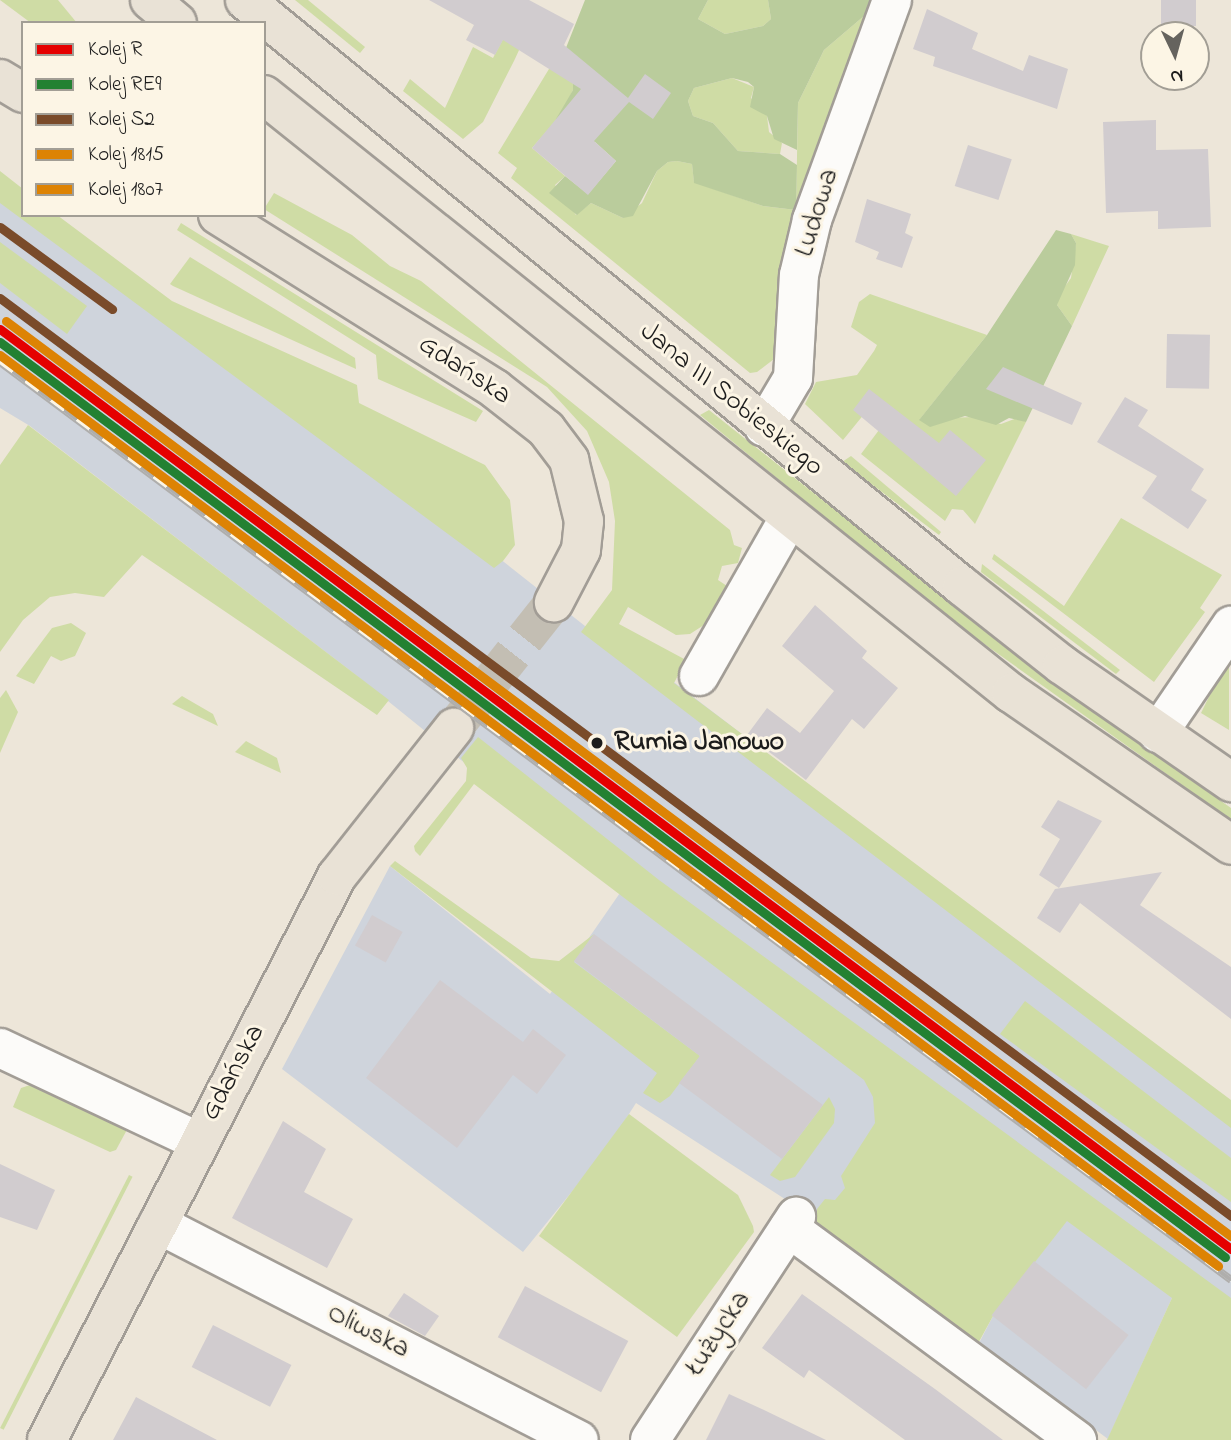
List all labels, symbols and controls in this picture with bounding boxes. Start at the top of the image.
legend [21,21,266,217]
north arrow [1140,21,1210,91]
text: Kolej R [88,35,142,65]
text: N [1169,61,1184,89]
text: Kolej RE9 [88,70,162,100]
text: Kolej S2 [88,105,155,135]
text: Kolej 1815 [88,140,164,170]
street label: Ludowa [789,165,847,261]
text: Kolej 1807 [88,175,163,205]
street label: Jana III Sobieskiego [632,316,830,484]
street label: Gdańska [411,329,517,413]
place label: Rumia Janowo [614,726,784,760]
marker: Rumia Janowo [586,732,608,754]
street label: Gdańska [195,1019,273,1127]
street label: Łużycka [679,1285,759,1383]
street label: Oliwska [321,1297,415,1367]

